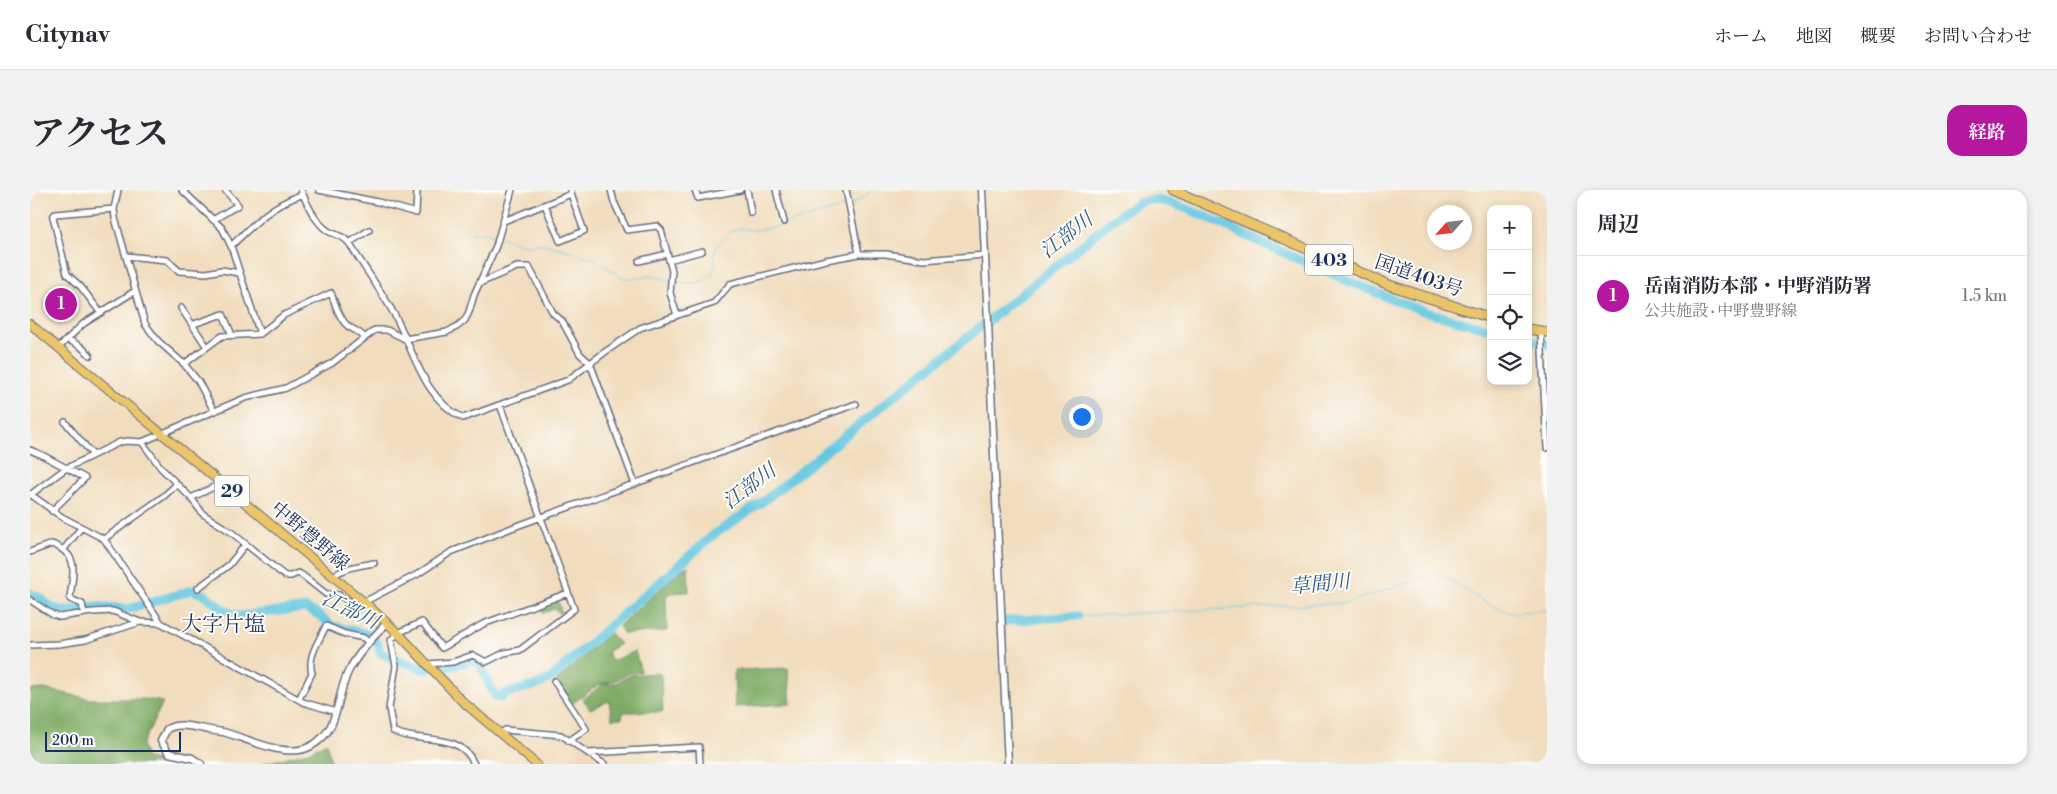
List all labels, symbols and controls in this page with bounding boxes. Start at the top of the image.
text: Citynav [25,20,110,50]
text: ホーム [1714,25,1768,48]
text: 地図 [1796,25,1832,48]
text: 概要 [1860,25,1896,48]
text: お問い合わせ [1924,25,2032,48]
button: 経路 [1947,105,2027,156]
text: アクセス [30,113,169,156]
north arrow [1427,205,1472,250]
map controls [1487,205,1532,385]
button: + [1487,205,1532,250]
water label: 江部川 [1036,206,1100,264]
text: 周辺 [1597,212,1639,238]
road number: 403 [1305,244,1353,276]
street label: 国道403号 [1372,250,1466,302]
button: − [1487,250,1532,295]
text: 岳南消防本部・中野消防署 [1644,274,1872,298]
pin: 1 [45,285,77,323]
text: 1 [1609,286,1617,306]
text: 1.5 km [1962,286,2007,306]
button: locate [1487,295,1532,340]
text: 公共施設 · 中野豊野線 [1644,301,1797,321]
button: layers [1487,340,1532,385]
your location [1069,404,1095,430]
water label: 江部川 [719,458,783,515]
road number: 29 [214,476,250,506]
street label: 中野豊野線 [266,496,354,576]
water label: 草間川 [1289,569,1353,601]
water label: 江部川 [318,587,384,636]
district label: 大字片塩 [181,612,265,638]
scale bar [45,729,181,752]
text: 200 m [52,732,94,750]

